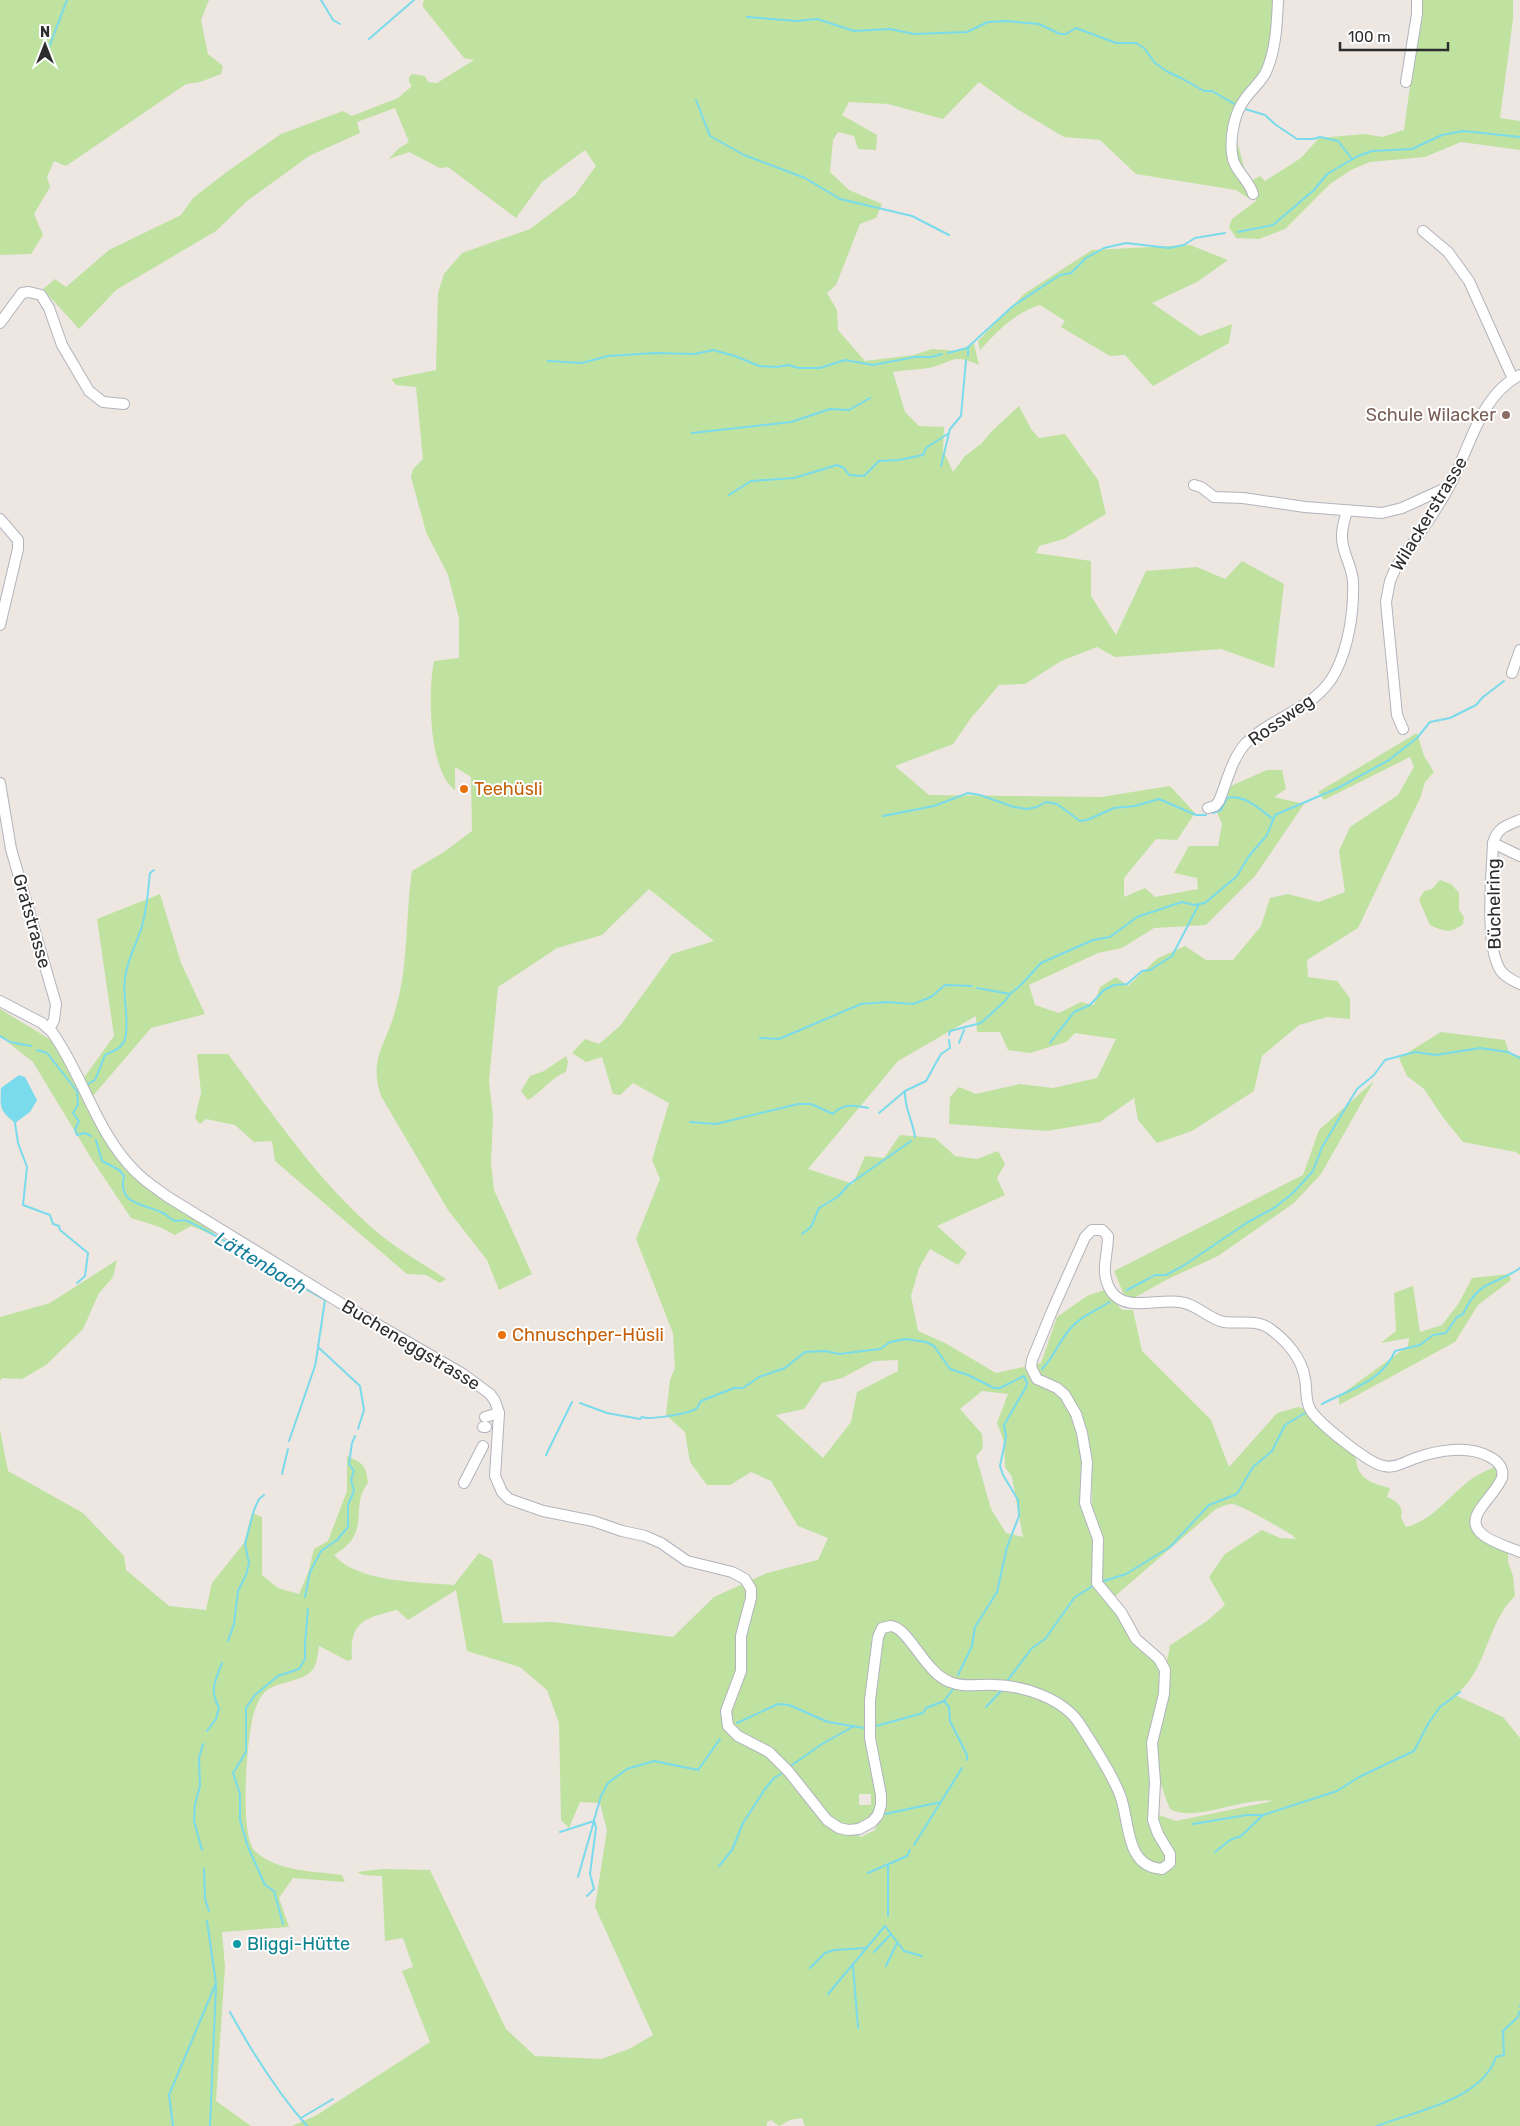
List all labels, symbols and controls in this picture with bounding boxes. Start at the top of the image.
north arrow [20,20,70,70]
scale bar [1340,20,1448,52]
text: N [40,24,50,41]
text: 100 m [1348,28,1390,46]
place label: Schule Wilacker [1366,404,1496,426]
marker: Schule Wilacker [1500,409,1512,421]
street label: Wilackerstrasse [1386,453,1472,575]
street label: Rossweg [1244,689,1318,751]
place label: Teehüsli [474,778,543,800]
marker: Teehüsli [458,783,470,795]
street label: Büchelring [1482,858,1506,950]
street label: Gratstrasse [8,871,56,971]
water label: Lättenbach [211,1227,311,1299]
street label: Bucheneggstrasse [338,1295,484,1395]
place label: Chnuschper-Hüsli [512,1324,664,1346]
marker: Chnuschper-Hüsli [496,1329,508,1341]
place label: Bliggi-Hütte [247,1933,350,1955]
marker: Bliggi-Hütte [231,1938,243,1950]

